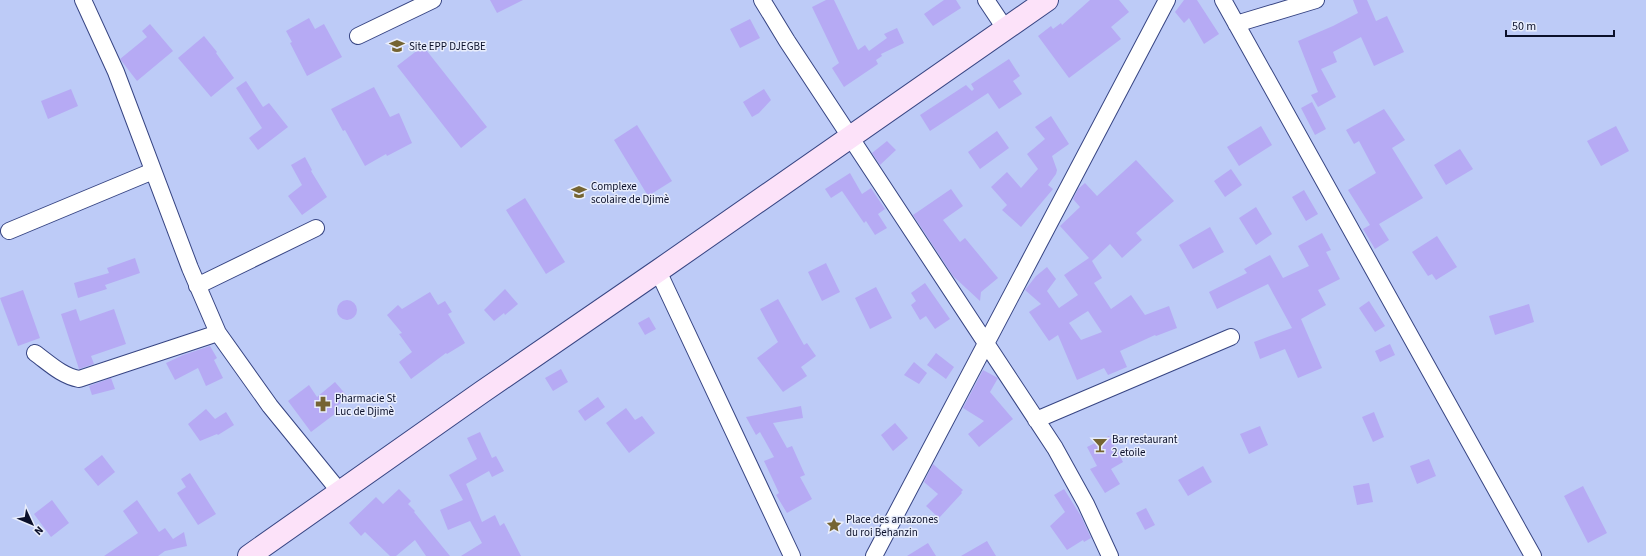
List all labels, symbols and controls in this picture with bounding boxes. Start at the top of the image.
scale bar [1506,12,1614,38]
text: 50 m [1512,18,1536,35]
school or university icon: Site EPP DJEGBE [388,37,406,55]
place label: Site EPP DJEGBE [409,39,486,54]
place label: Complexe scolaire de Djimè [591,179,670,207]
school or university icon: Complexe scolaire de Djimè [570,183,588,201]
place label: Pharmacie St Luc de Djimè [335,391,396,419]
pharmacy icon: Pharmacie St Luc de Djimè [314,395,332,413]
place label: Bar restaurant 2 etoile [1112,432,1178,460]
bar icon: Bar restaurant 2 etoile [1091,436,1109,454]
north arrow [12,504,52,544]
place label: Place des amazones du roi Behanzin [846,512,939,540]
place icon: Place des amazones du roi Behanzin [825,516,843,534]
text: N [31,523,47,538]

